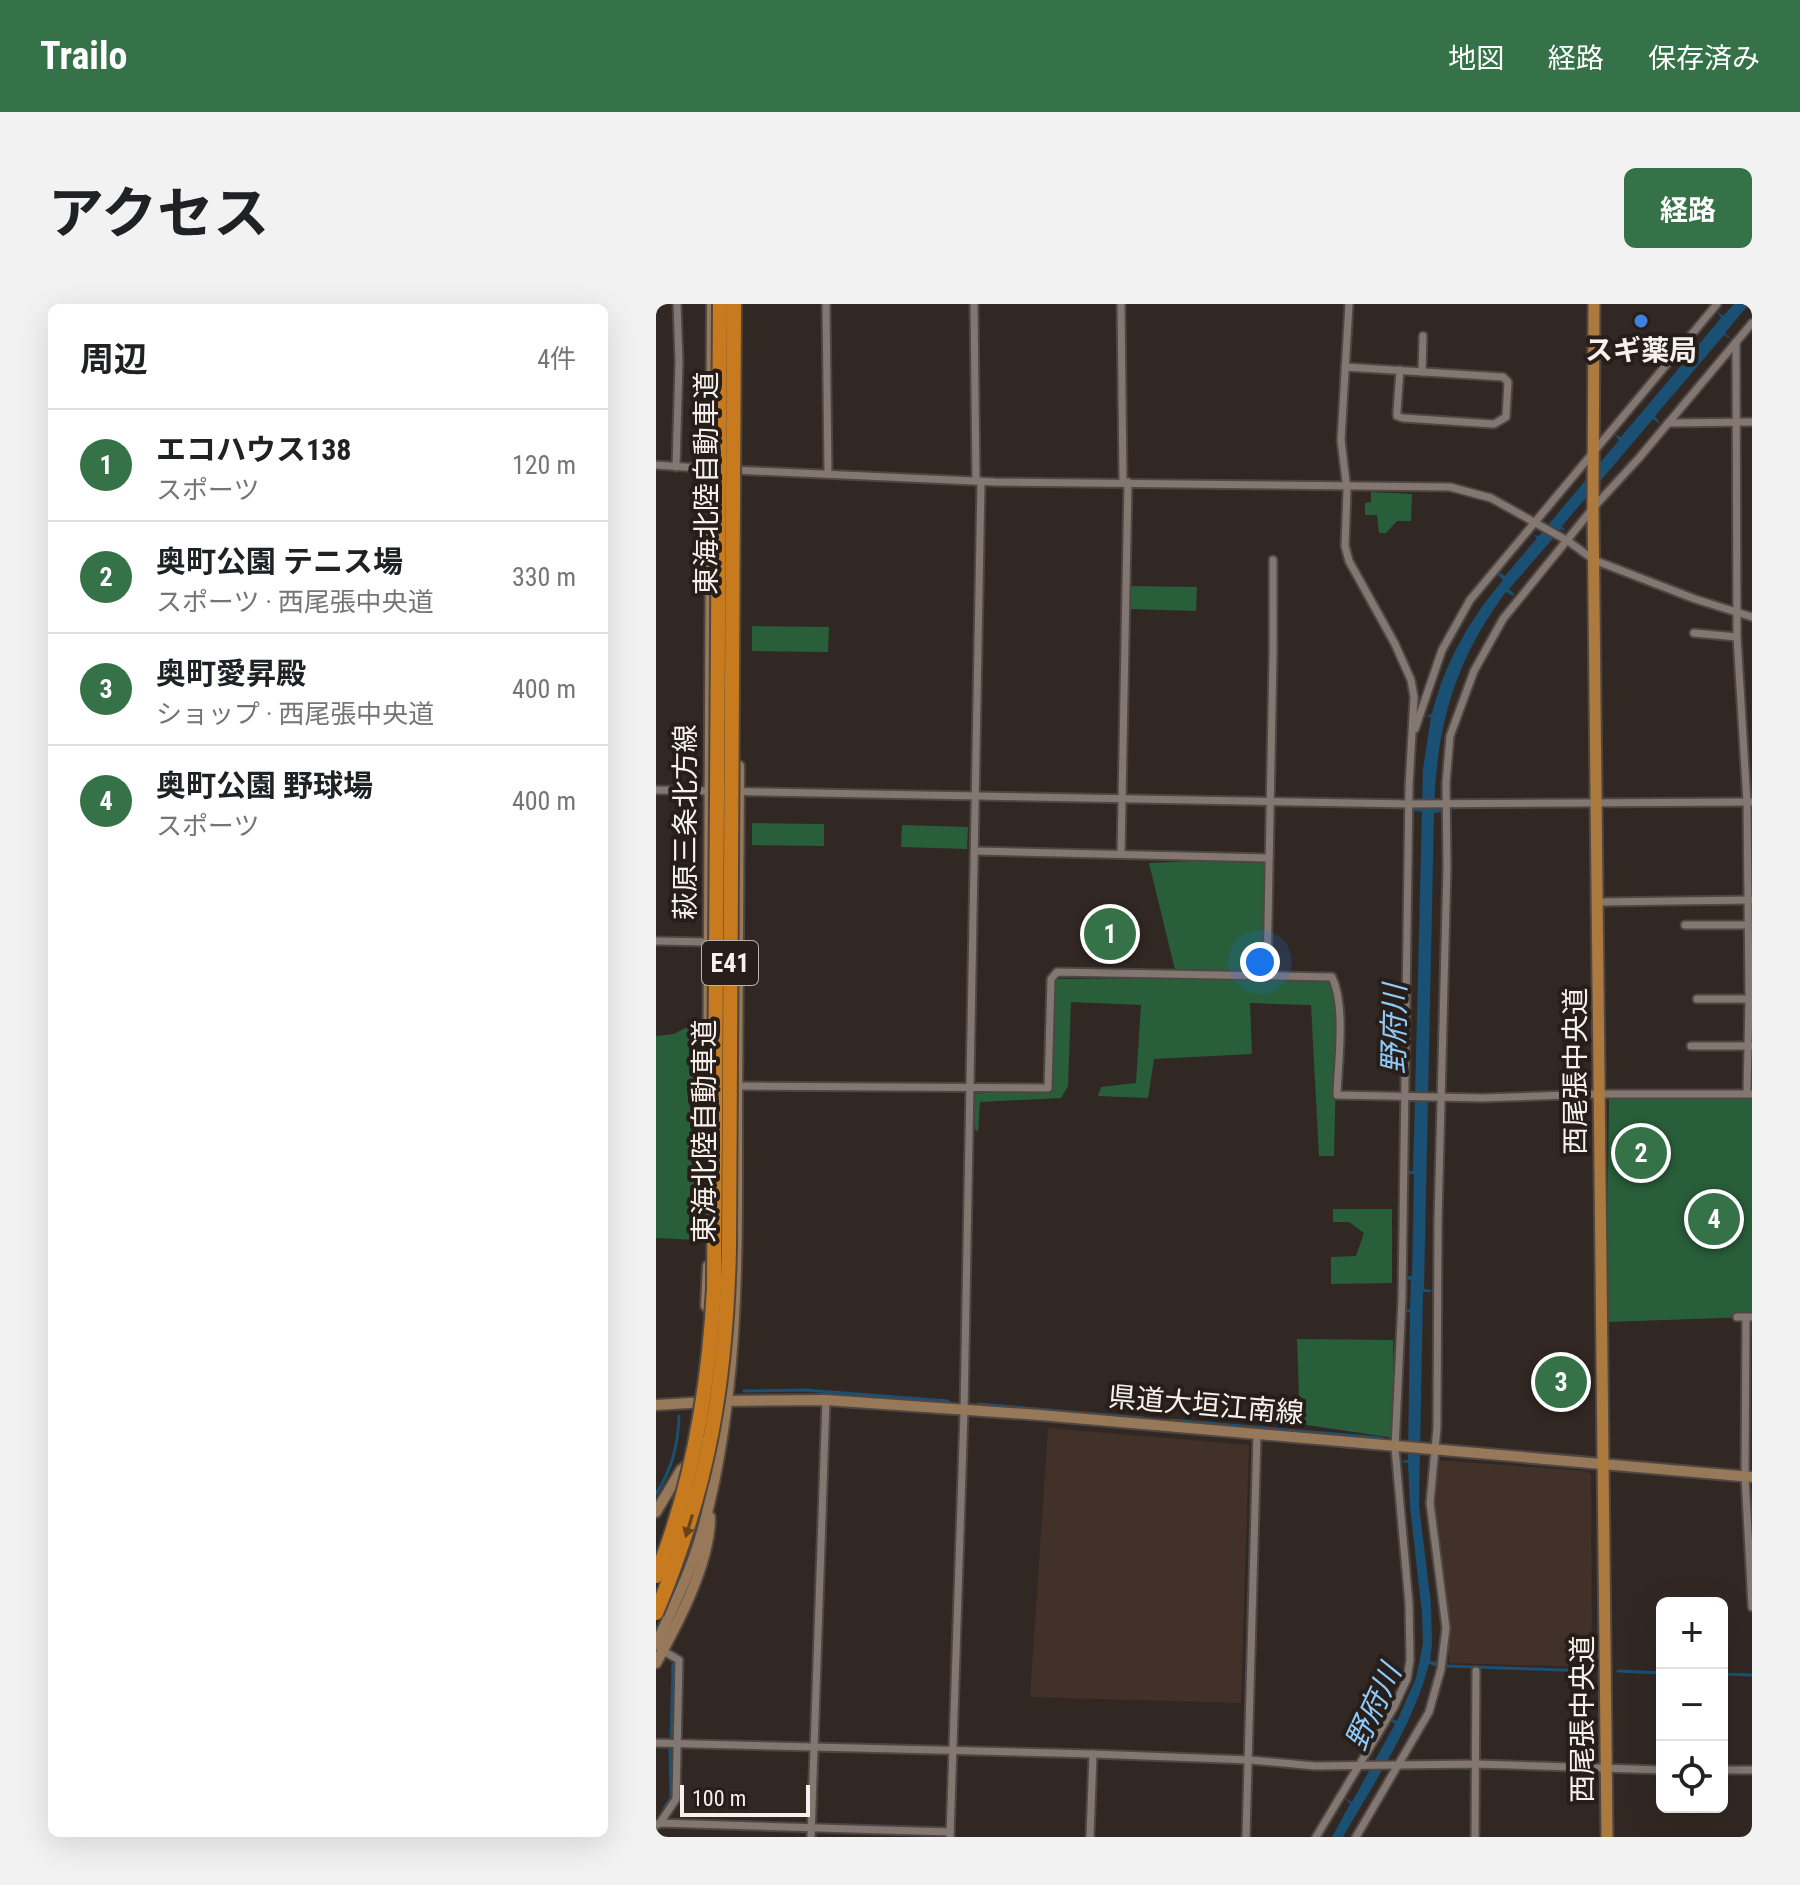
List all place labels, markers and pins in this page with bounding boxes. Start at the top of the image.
marker: スギ薬局 [1632,312,1650,330]
place label: スギ薬局 [1585,334,1697,367]
pin: 1 [1084,904,1136,964]
pin: 2 [1615,1123,1667,1183]
pin: 4 [1688,1189,1740,1249]
pin: 3 [1535,1352,1587,1412]

